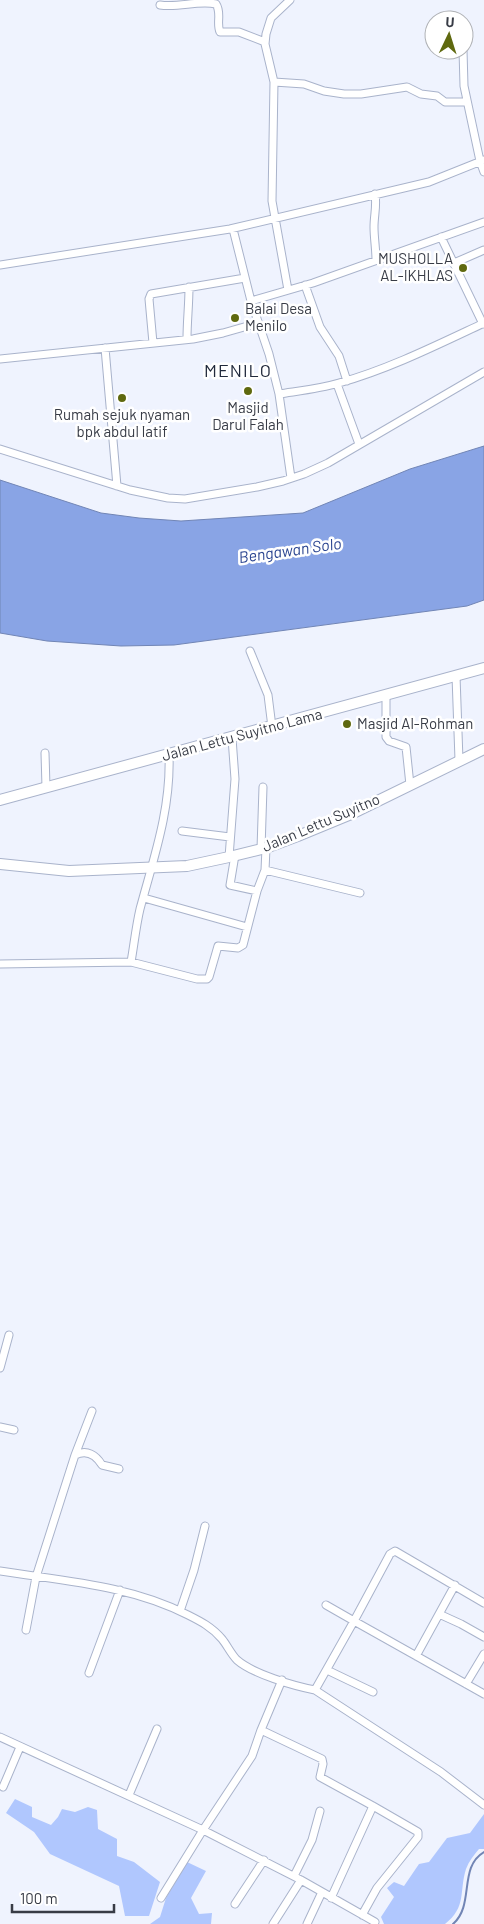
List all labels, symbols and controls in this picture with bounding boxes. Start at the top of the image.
north arrow [424,10,474,60]
text: U [445,13,455,30]
place label: MUSHOLLA AL-IKHLAS [378,249,453,284]
marker: MUSHOLLA AL-IKHLAS [457,262,469,274]
place label: Balai Desa Menilo [245,299,312,334]
marker: Balai Desa Menilo [229,312,241,324]
district label: MENILO [204,359,272,381]
marker: Masjid Darul Falah [242,385,254,397]
marker: Rumah sejuk nyaman bpk abdul latif [116,392,128,404]
place label: Masjid Darul Falah [212,398,284,433]
place label: Rumah sejuk nyaman bpk abdul latif [54,405,190,440]
water label: Bengawan Solo [237,533,342,566]
street label: Jalan Lettu Suyitno Lama [160,704,324,764]
place label: Masjid Al-Rohman [357,714,473,732]
marker: Masjid Al-Rohman [341,718,353,730]
street label: Jalan Lettu Suyitno [259,789,382,855]
scale bar [12,1882,115,1914]
text: 100 m [20,1889,58,1907]

